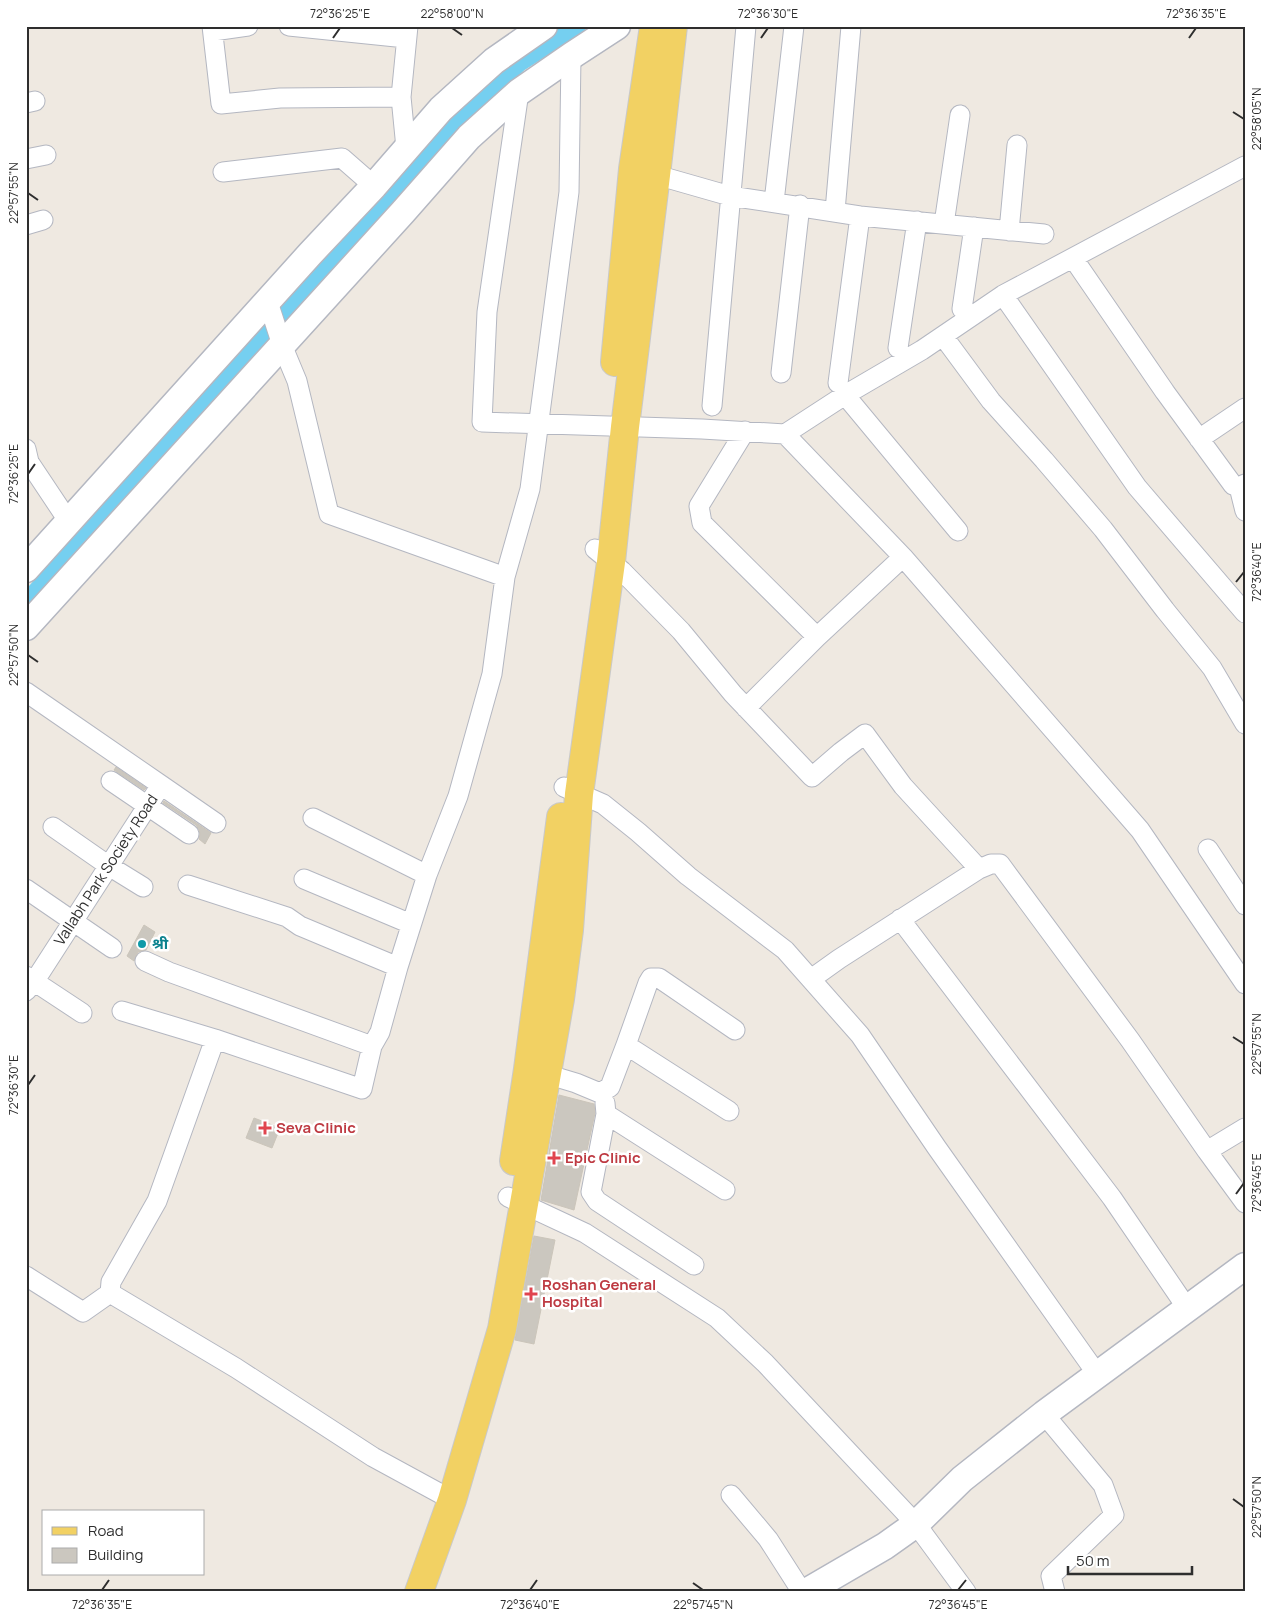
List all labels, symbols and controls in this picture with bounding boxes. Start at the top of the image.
text: 72°36'25"E [310,5,370,22]
text: 22°58'00"N [420,5,484,22]
text: 72°36'30"E [738,5,798,22]
text: 72°36'35"E [1166,5,1226,22]
text: 22°58'05"N [1248,88,1265,150]
text: 22°57'55"N [5,162,22,224]
text: 72°36'25"E [5,444,22,504]
text: 72°36'40"E [1248,542,1265,602]
text: 22°57'50"N [5,624,22,686]
street label: Vallabh Park Society Road [49,790,162,949]
place label: श्री [152,933,169,954]
marker: श्री [136,938,148,950]
text: 22°57'55"N [1248,1013,1265,1075]
text: 72°36'30"E [5,1055,22,1115]
place label: Seva Clinic [276,1117,356,1138]
marker: Seva Clinic [258,1121,272,1135]
place label: Epic Clinic [565,1147,641,1168]
marker: Epic Clinic [547,1151,561,1165]
text: 72°36'45"E [1248,1153,1265,1213]
place label: Roshan General Hospital [542,1274,656,1312]
marker: Roshan General Hospital [524,1287,538,1301]
text: 22°57'50"N [1248,1476,1265,1538]
legend [42,1510,205,1576]
text: Road [88,1520,124,1541]
scale bar [1068,1543,1192,1575]
text: Building [88,1544,143,1565]
text: 50 m [1076,1550,1110,1571]
text: 72°36'35"E [72,1596,132,1613]
text: 72°36'40"E [500,1596,560,1613]
text: 22°57'45"N [673,1596,733,1613]
text: 72°36'45"E [928,1596,988,1613]

